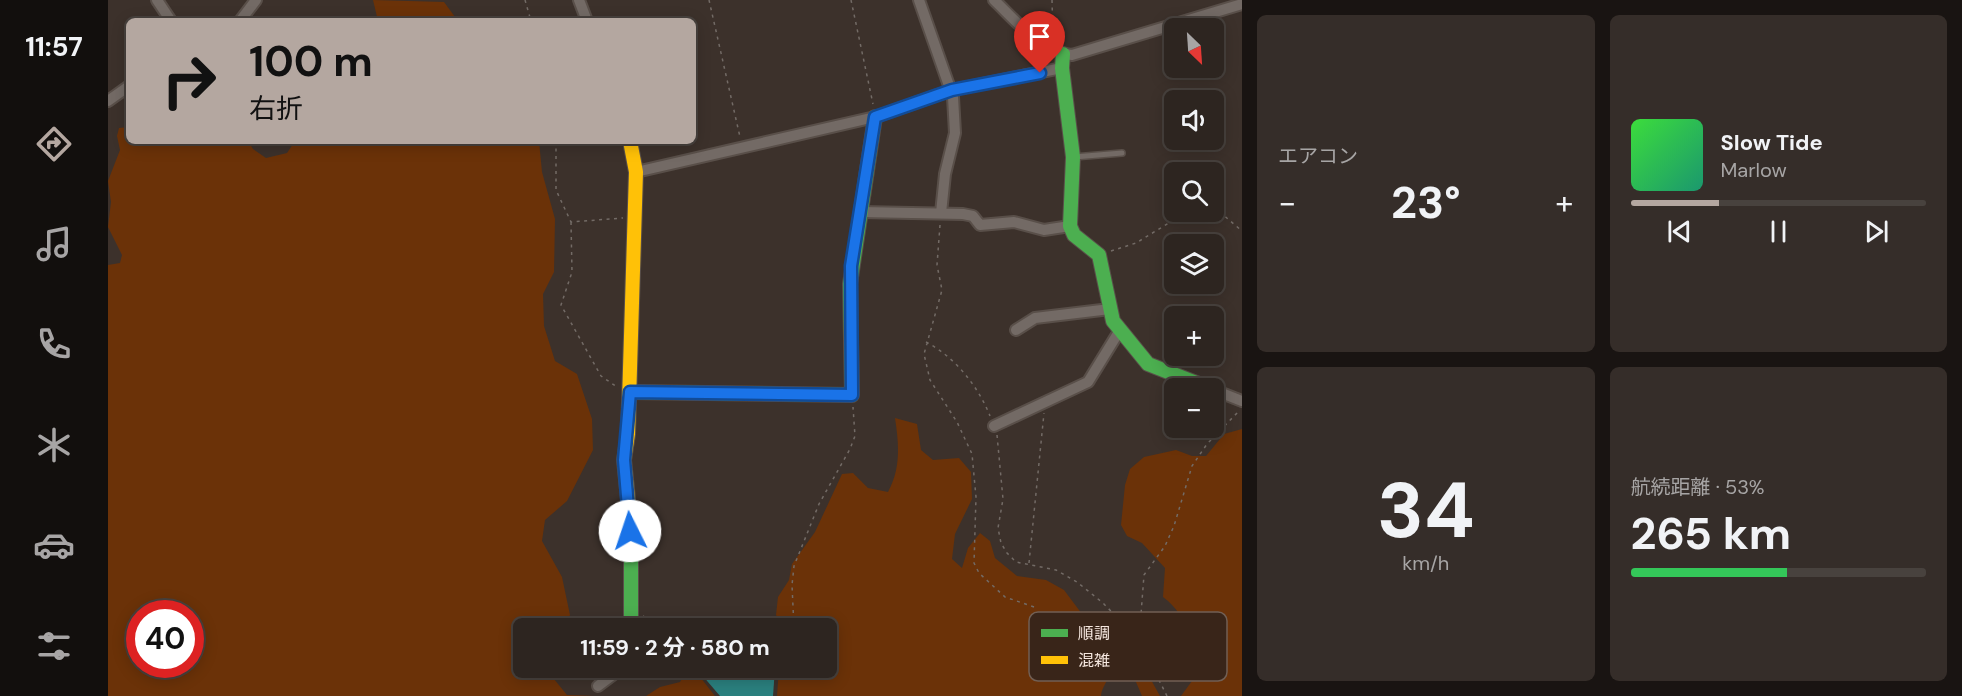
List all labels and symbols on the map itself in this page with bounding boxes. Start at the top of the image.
pin [1014,11,1065,73]
north arrow [1164,18,1224,78]
position arrow [598,499,662,563]
speed limit sign: 40 [126,600,204,678]
legend [1029,612,1227,681]
text: 順調 [1078,623,1110,644]
text: 混雑 [1078,650,1110,671]

